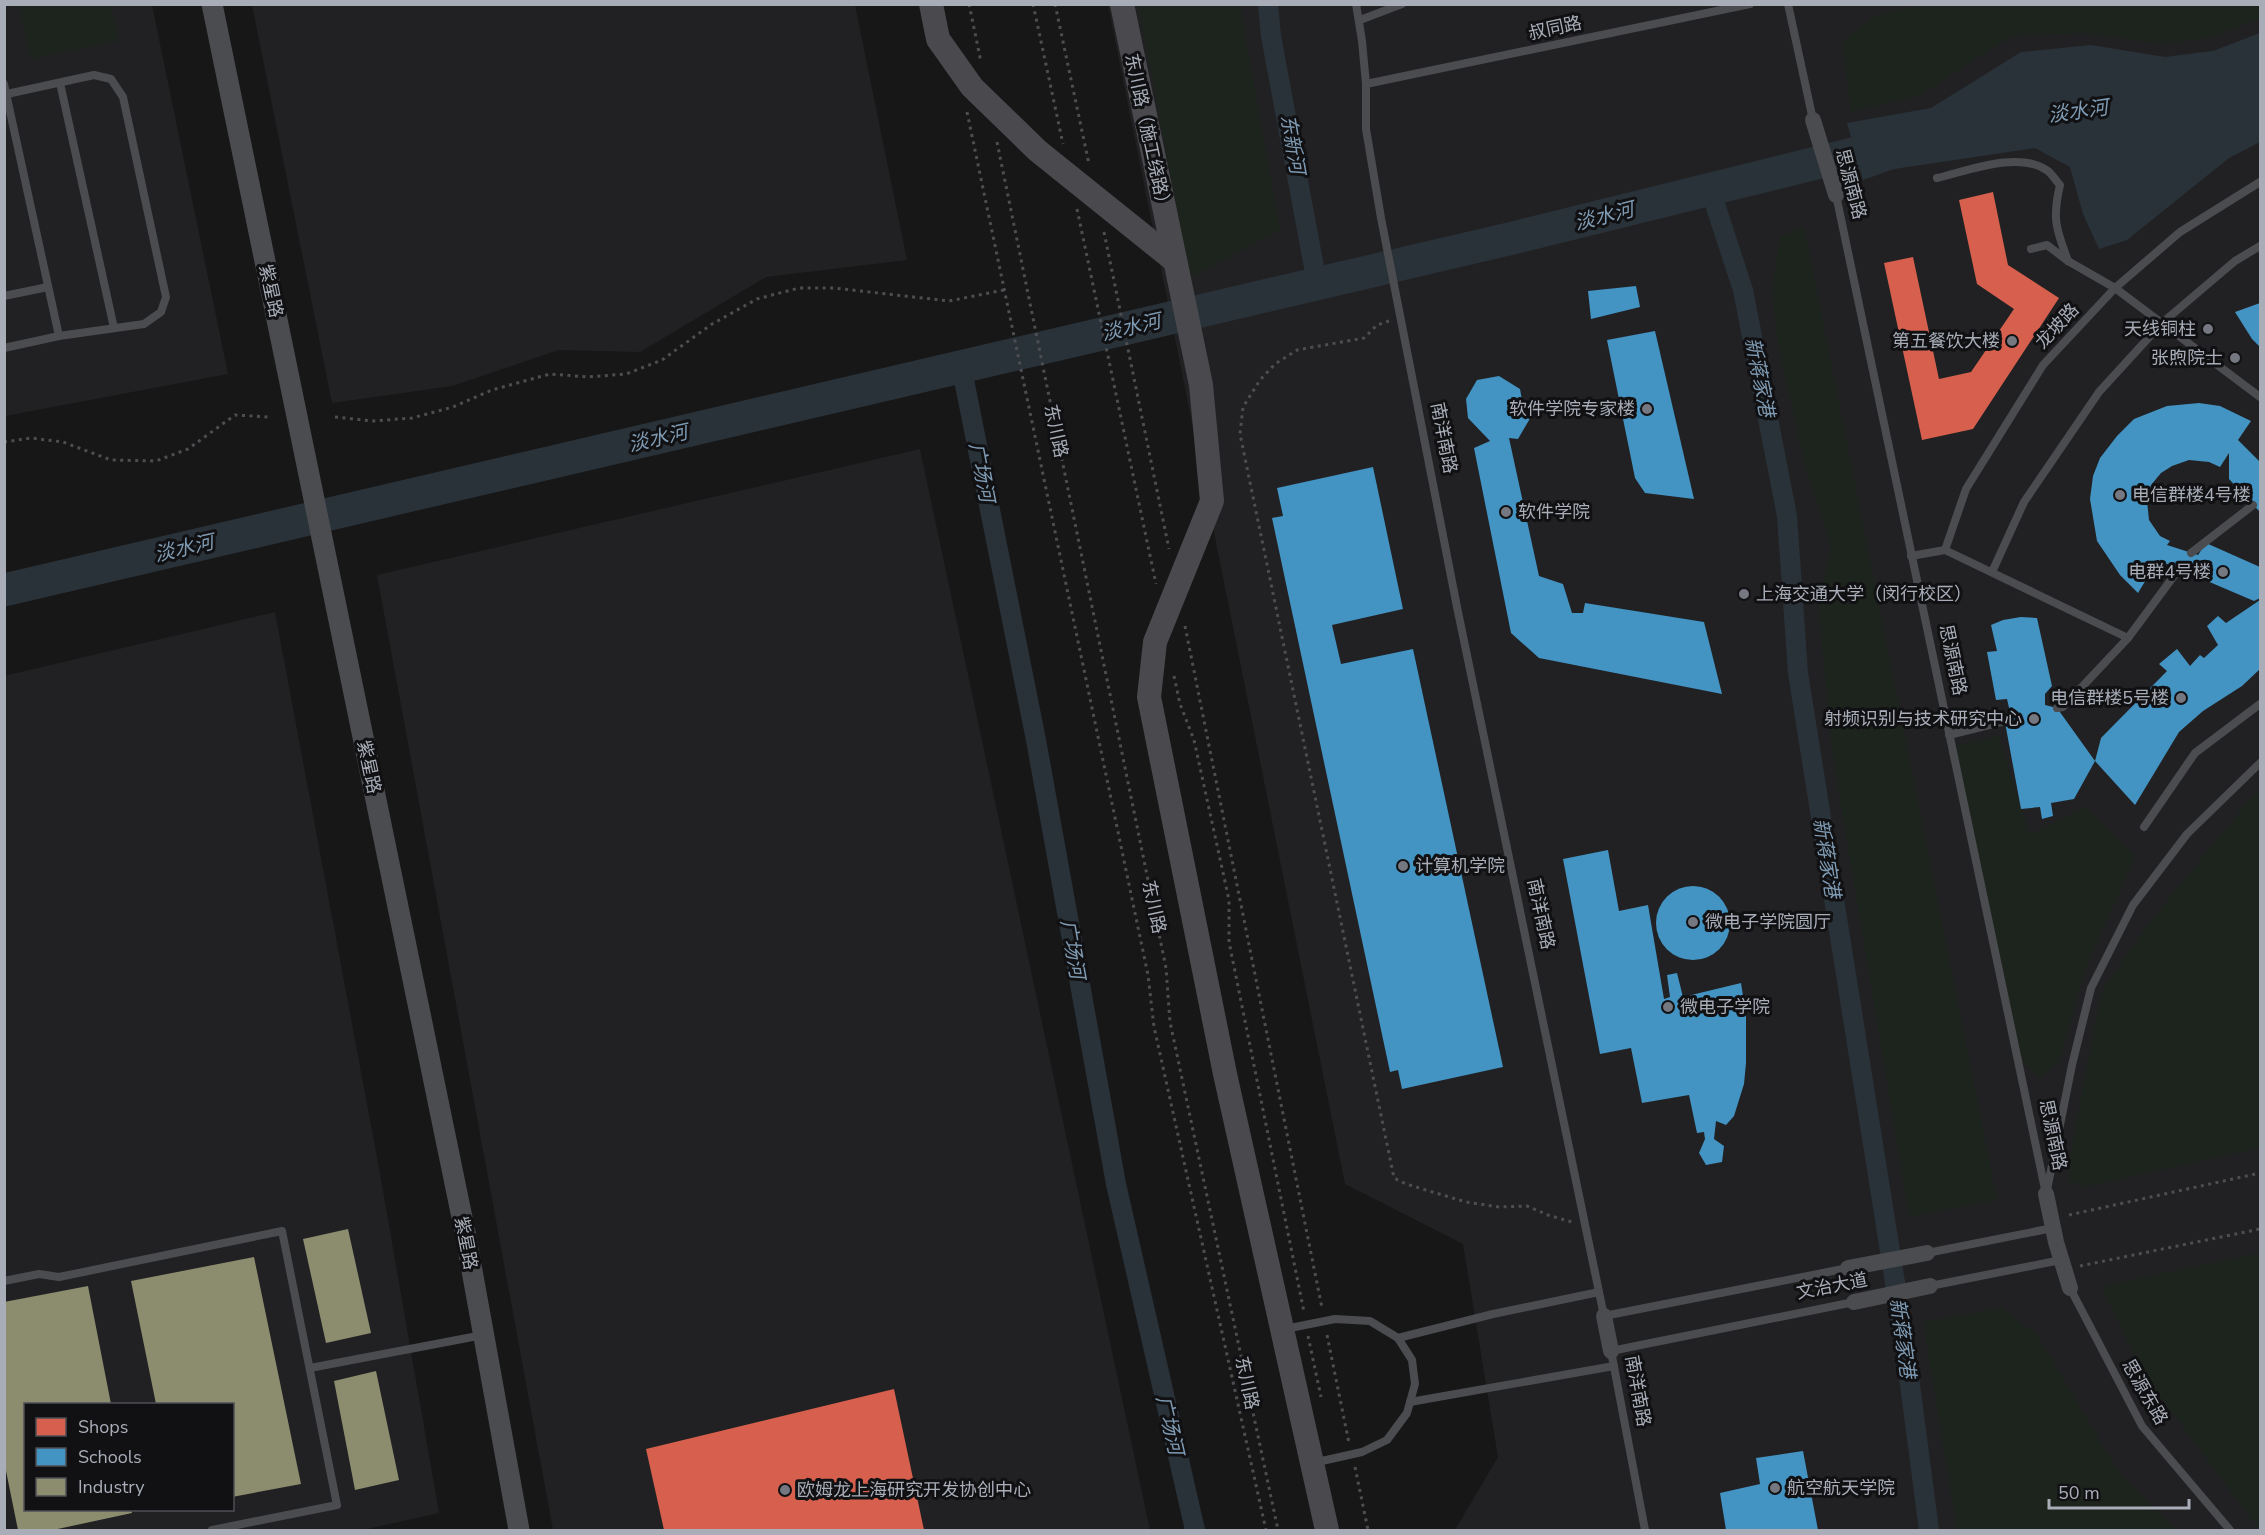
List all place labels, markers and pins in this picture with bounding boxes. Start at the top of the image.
place label: 天线铜柱 [2124,317,2196,341]
marker: 天线铜柱 [2201,322,2215,336]
place label: 第五餐饮大楼 [1892,329,2000,353]
marker: 第五餐饮大楼 [2005,334,2019,348]
place label: 张煦院士 [2151,346,2223,370]
marker: 张煦院士 [2228,351,2242,365]
place label: 软件学院专家楼 [1509,397,1635,421]
marker: 软件学院专家楼 [1640,402,1654,416]
place label: 电信群楼4号楼 [2132,483,2251,507]
marker: 电信群楼4号楼 [2113,488,2127,502]
place label: 软件学院 [1518,500,1590,524]
marker: 软件学院 [1499,505,1513,519]
place label: 电群4号楼 [2128,560,2211,584]
marker: 电群4号楼 [2216,565,2230,579]
place label: 上海交通大学（闵行校区） [1756,582,1972,606]
marker: 上海交通大学（闵行校区） [1737,587,1751,601]
place label: 电信群楼5号楼 [2050,686,2169,710]
marker: 电信群楼5号楼 [2174,691,2188,705]
place label: 射频识别与技术研究中心 [1824,707,2022,731]
marker: 射频识别与技术研究中心 [2027,712,2041,726]
place label: 计算机学院 [1415,854,1505,878]
marker: 计算机学院 [1396,859,1410,873]
place label: 微电子学院圆厅 [1705,910,1831,934]
marker: 微电子学院圆厅 [1686,915,1700,929]
place label: 微电子学院 [1680,995,1770,1019]
marker: 微电子学院 [1661,1000,1675,1014]
place label: 航空航天学院 [1787,1476,1895,1500]
place label: 欧姆龙上海研究开发协创中心 [797,1478,1031,1502]
marker: 航空航天学院 [1768,1481,1782,1495]
marker: 欧姆龙上海研究开发协创中心 [778,1483,792,1497]

